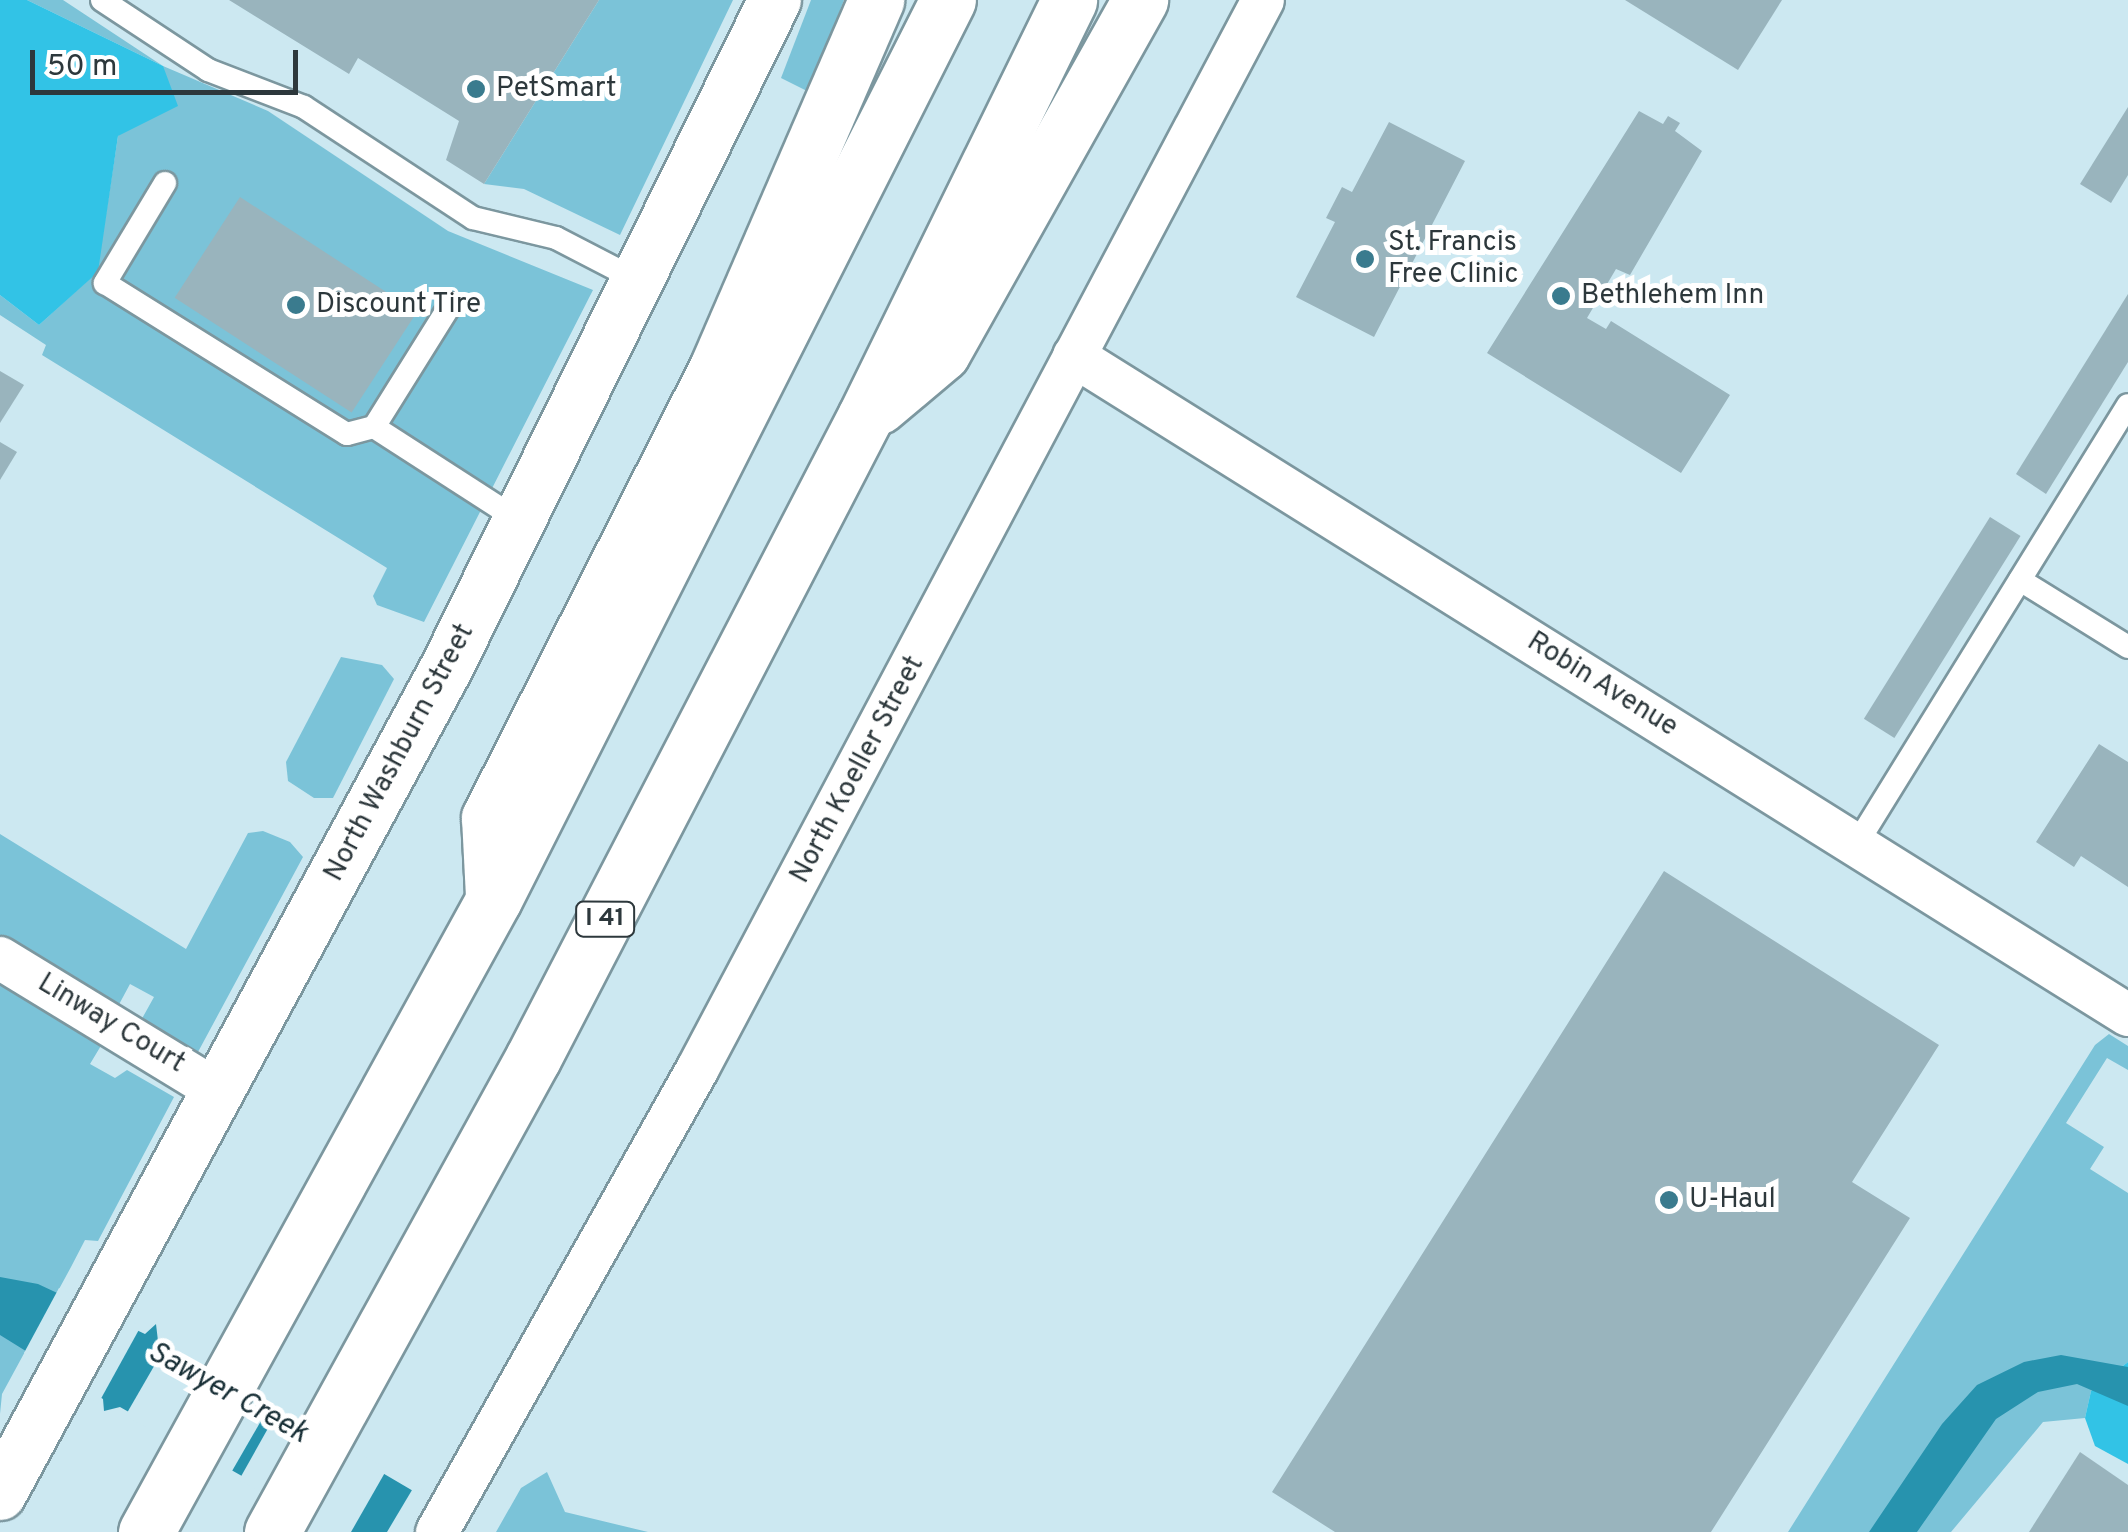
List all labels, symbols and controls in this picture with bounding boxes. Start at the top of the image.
scale bar [35,30,302,92]
text: 50 m [47,49,117,86]
place label: PetSmart [496,72,617,106]
marker: PetSmart [465,78,487,100]
place label: St. Francis Free Clinic [1388,226,1518,292]
marker: St. Francis Free Clinic [1352,246,1378,272]
place label: Bethlehem Inn [1581,279,1764,313]
marker: Bethlehem Inn [1550,285,1572,307]
place label: Discount Tire [316,288,482,322]
marker: Discount Tire [285,294,307,316]
street label: North Washburn Street [318,618,482,888]
street label: Robin Avenue [1520,625,1684,745]
street label: North Koeller Street [784,651,932,889]
road number: I 41 [575,899,635,939]
street label: Linway Court [31,967,191,1081]
place label: U-Haul [1689,1183,1776,1217]
marker: U-Haul [1658,1189,1680,1211]
water label: Sawyer Creek [141,1335,313,1453]

